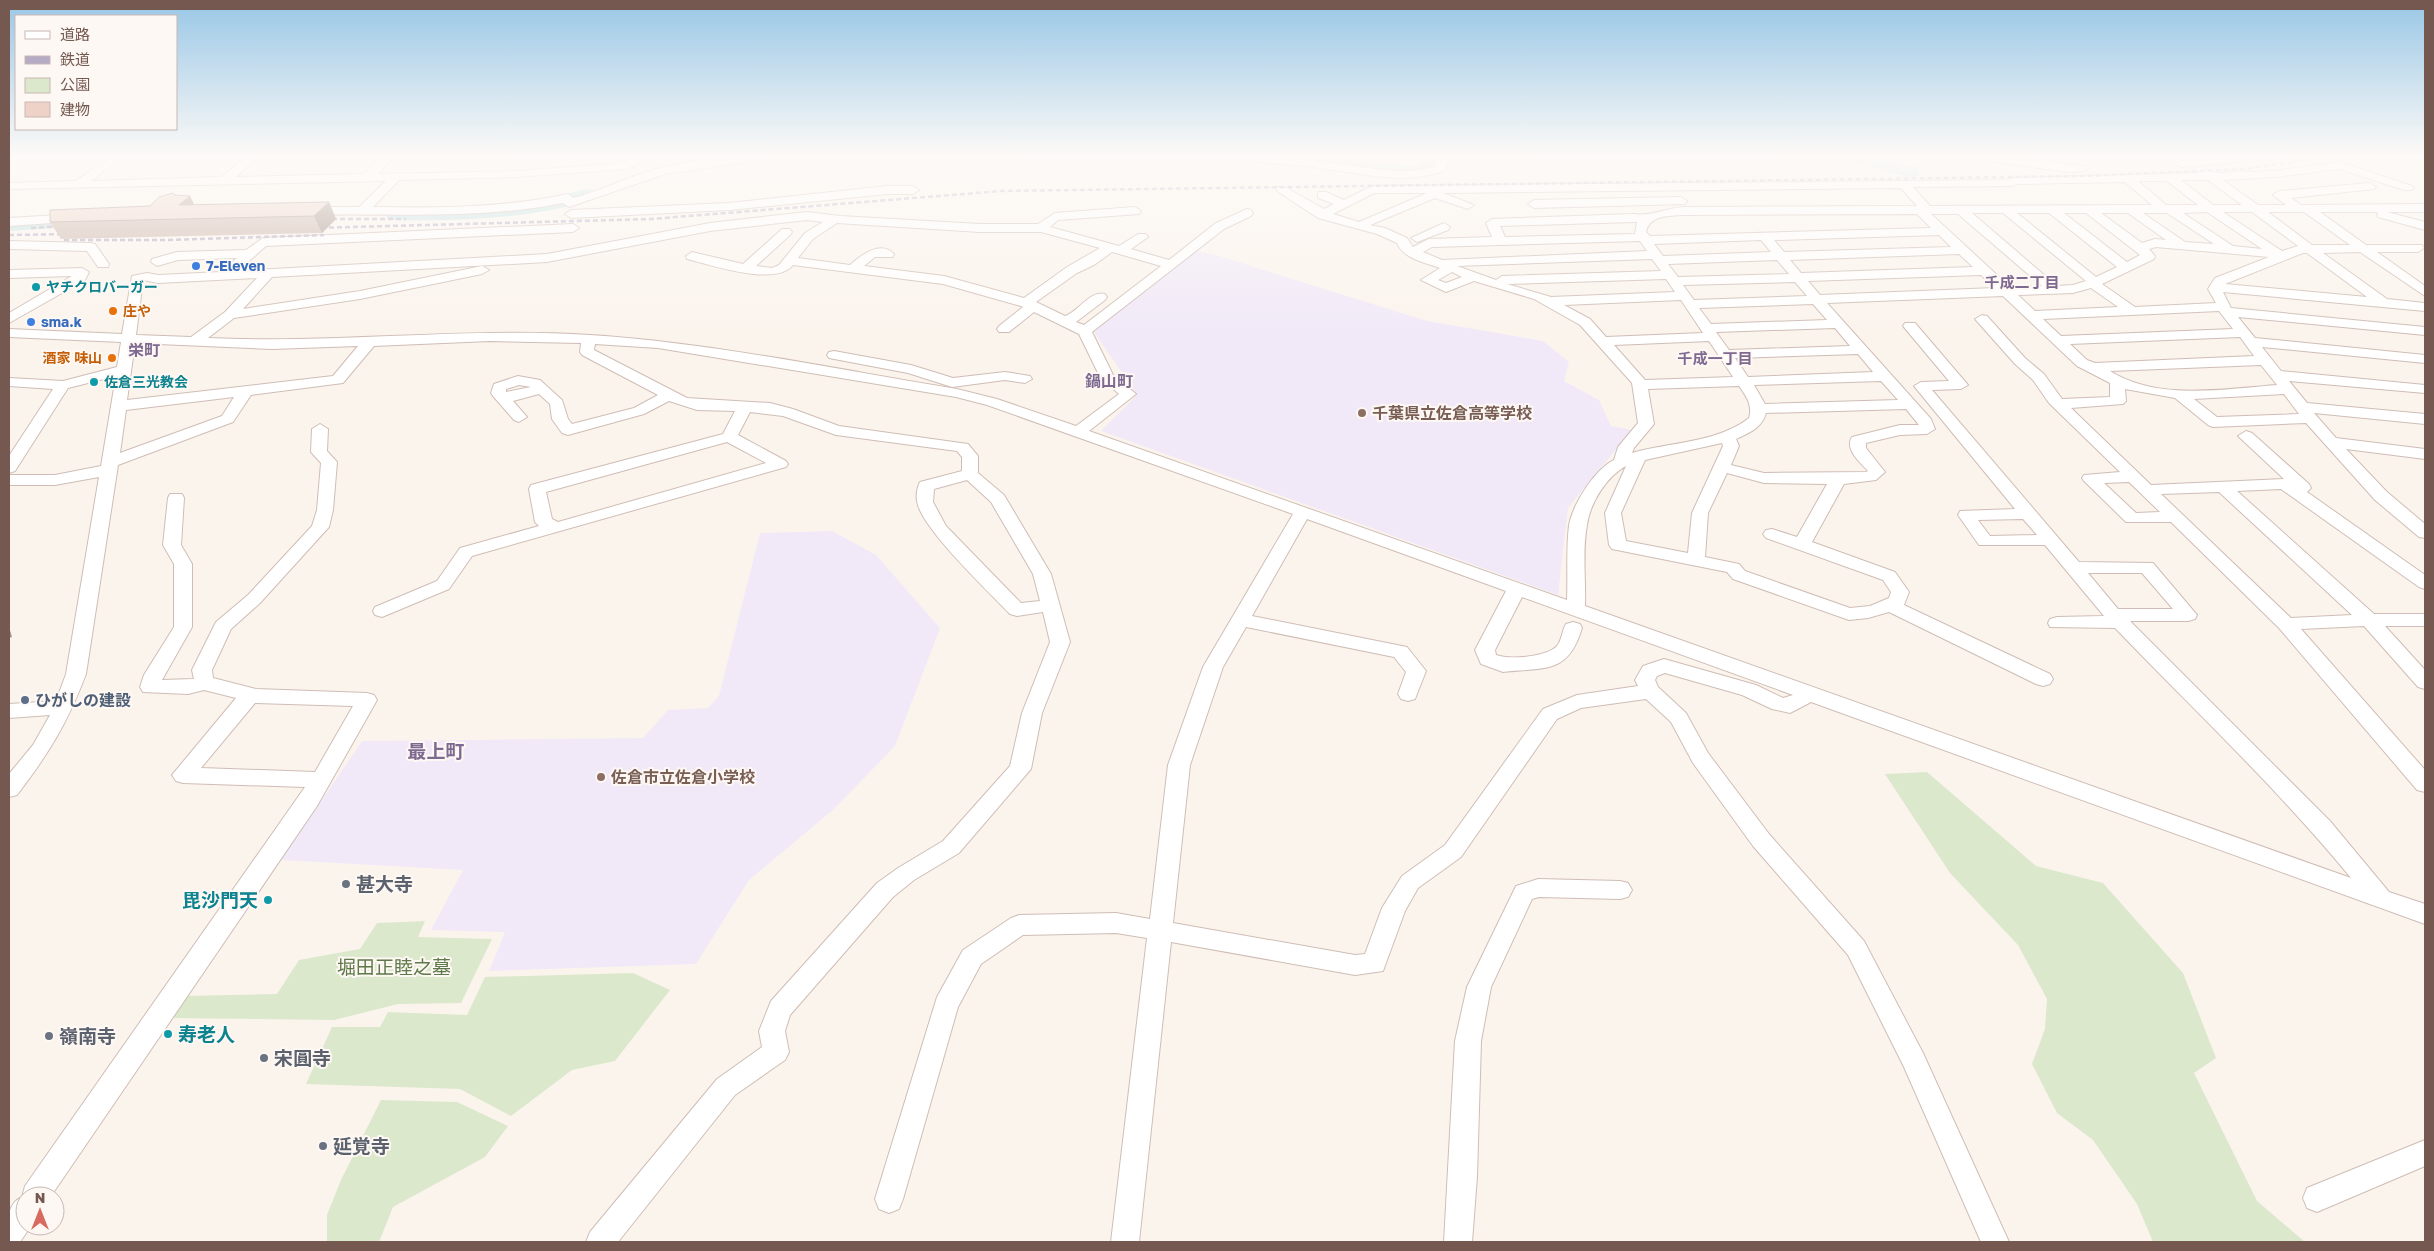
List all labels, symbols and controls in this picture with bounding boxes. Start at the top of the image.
legend [15,15,178,130]
text: 道路 [60,25,90,43]
text: 鉄道 [60,50,90,68]
text: 公園 [60,75,90,93]
text: 建物 [60,100,90,118]
place label: 7-Eleven [206,257,265,274]
marker: 7-Eleven [190,260,202,272]
district label: 千成二丁目 [1984,273,2060,291]
place label: ヤチクロバーガー [46,278,158,295]
marker: ヤチクロバーガー [30,281,42,293]
place label: 庄や [123,302,151,319]
marker: 庄や [107,305,119,317]
place label: sma.k [41,313,82,330]
marker: sma.k [25,316,37,328]
district label: 栄町 [128,340,160,360]
place label: 酒家 味山 [43,349,102,366]
district label: 千成一丁目 [1677,349,1753,367]
marker: 酒家 味山 [106,352,118,364]
district label: 鍋山町 [1085,371,1133,391]
place label: 佐倉三光教会 [104,373,188,390]
marker: 佐倉三光教会 [88,376,100,388]
place label: 千葉県立佐倉高等学校 [1372,403,1532,423]
marker: 千葉県立佐倉高等学校 [1356,407,1368,419]
place label: ひがしの建設 [35,690,131,710]
marker: ひがしの建設 [19,694,31,706]
district label: 最上町 [407,739,465,762]
place label: 佐倉市立佐倉小学校 [610,767,755,787]
marker: 佐倉市立佐倉小学校 [595,771,607,783]
place label: 甚大寺 [356,872,413,895]
marker: 甚大寺 [340,878,352,890]
place label: 毘沙門天 [182,888,258,911]
marker: 毘沙門天 [262,894,274,906]
park label: 堀田正睦之墓 [337,955,451,978]
place label: 寿老人 [178,1022,235,1045]
place label: 嶺南寺 [59,1024,116,1047]
marker: 寿老人 [162,1028,174,1040]
marker: 嶺南寺 [43,1030,55,1042]
place label: 宋圓寺 [274,1046,331,1069]
marker: 宋圓寺 [258,1052,270,1064]
place label: 延覚寺 [333,1134,390,1157]
marker: 延覚寺 [317,1140,329,1152]
north arrow [15,1186,65,1236]
text: N [35,1189,45,1206]

